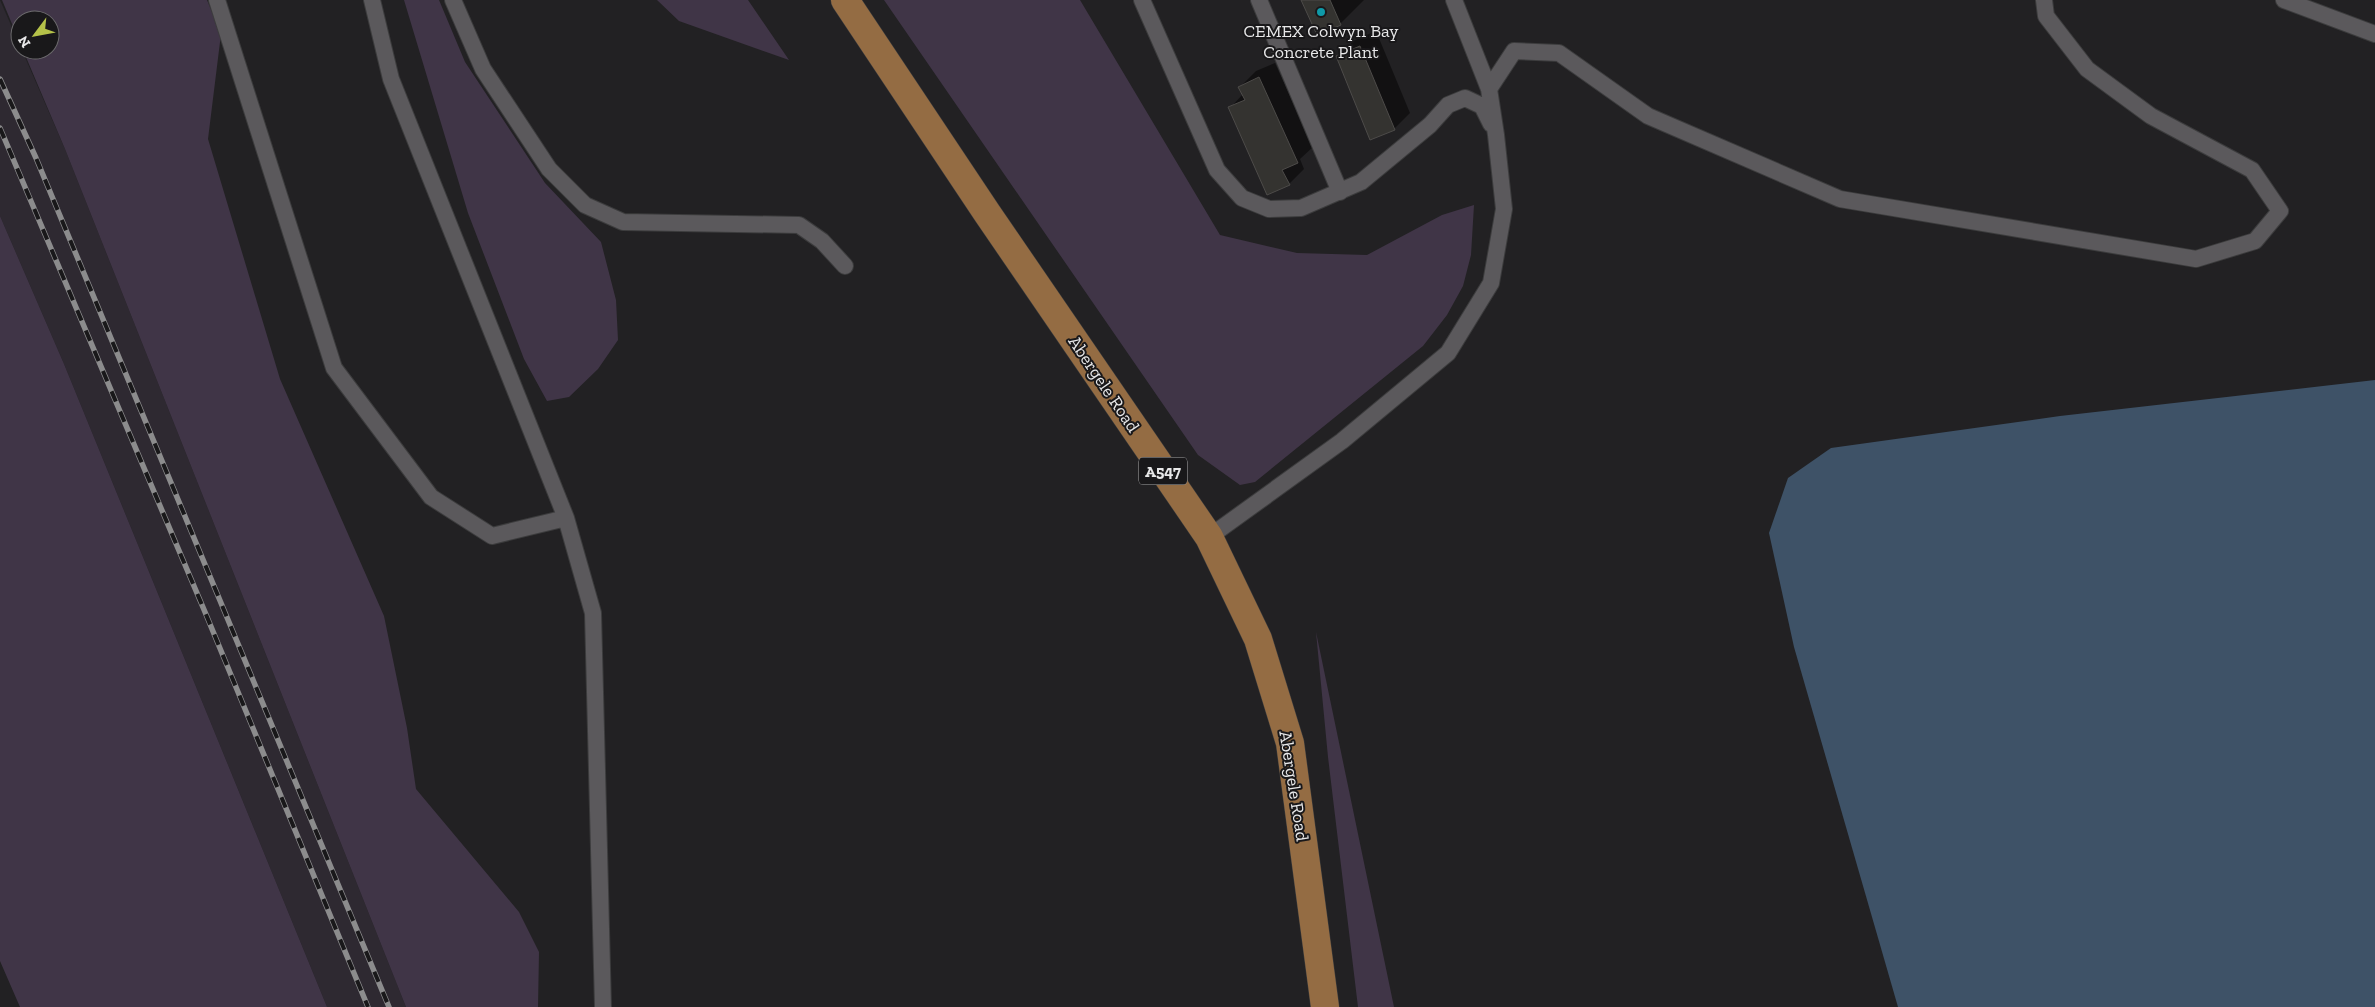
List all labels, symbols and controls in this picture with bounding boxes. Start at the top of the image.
marker: CEMEX Colwyn Bay Concrete Plant [1315,6,1327,18]
north arrow [10,10,60,60]
place label: CEMEX Colwyn Bay Concrete Plant [1243,20,1399,63]
text: N [14,32,34,51]
street label: Abergele Road [1064,332,1144,437]
road number: A547 [1139,458,1187,484]
street label: Abergele Road [1274,729,1314,843]

